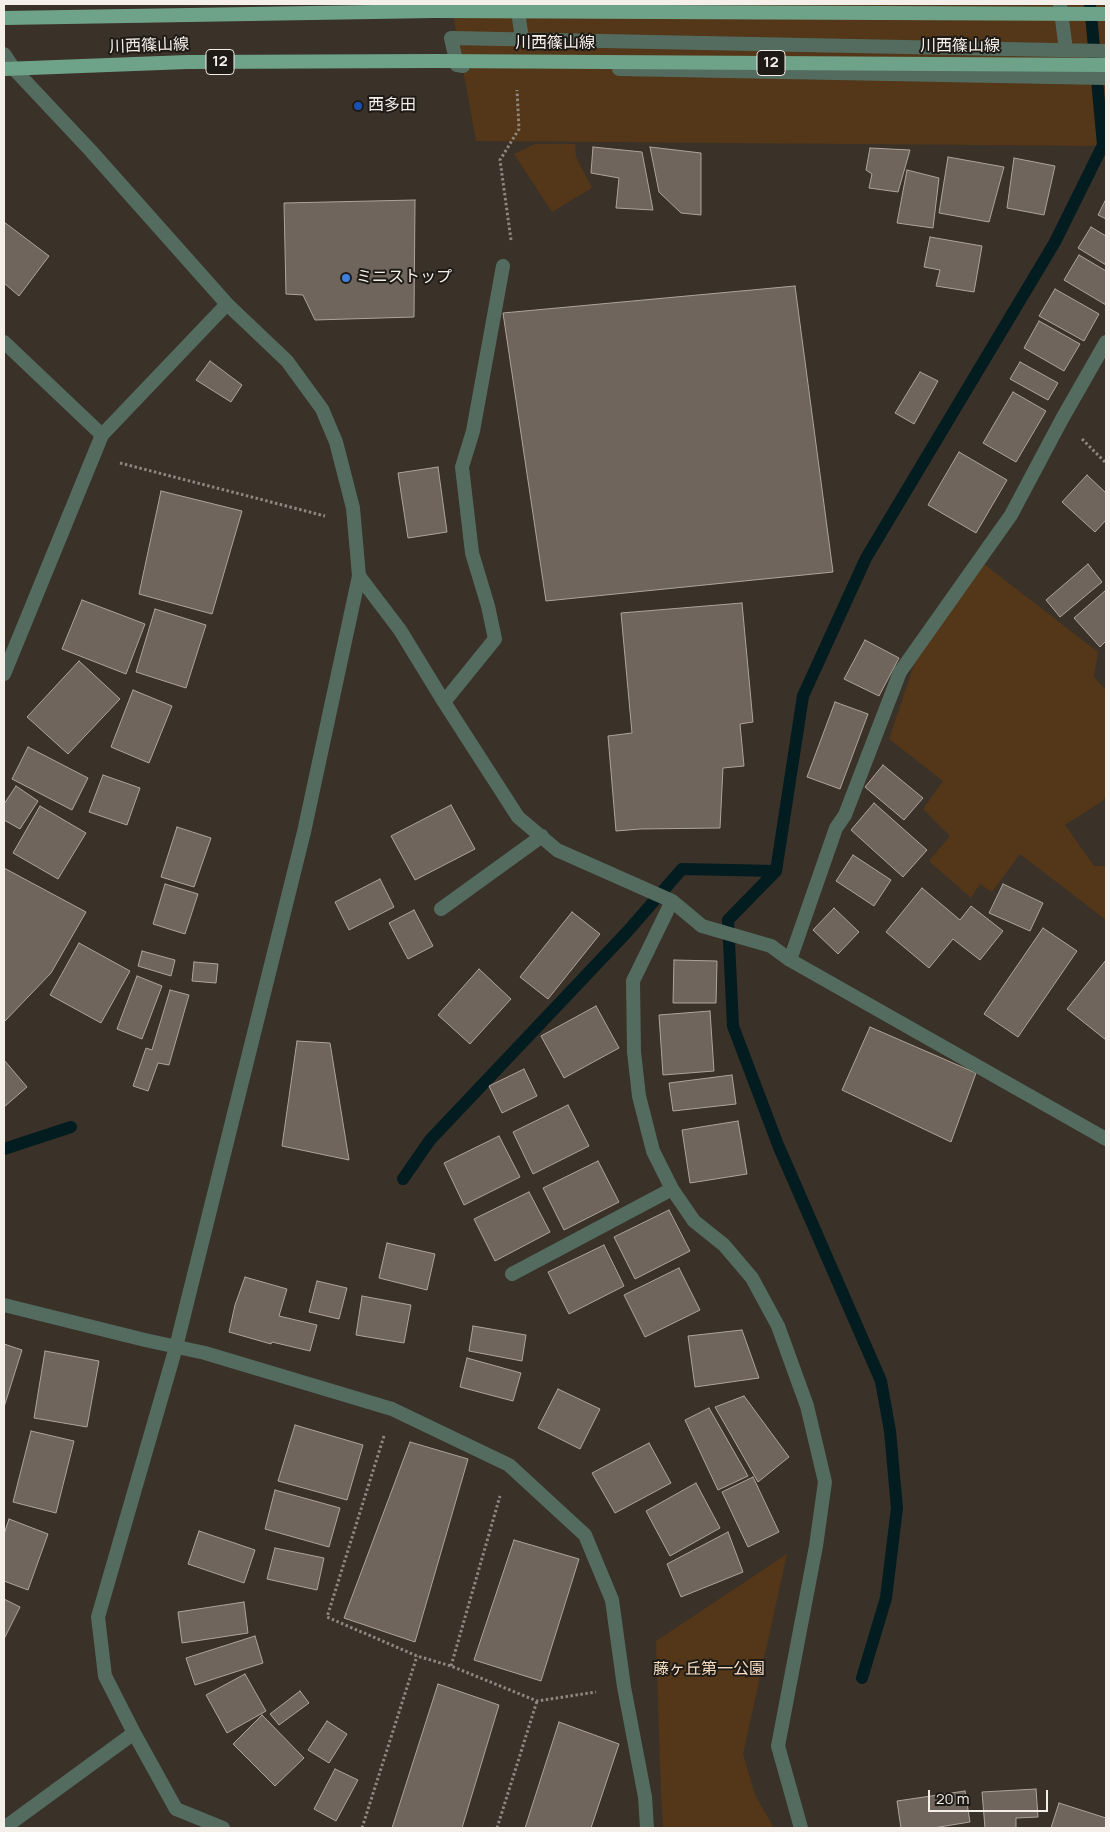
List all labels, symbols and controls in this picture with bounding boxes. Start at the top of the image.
street label: 川西篠山線 [515,34,595,54]
street label: 川西篠山線 [109,35,189,57]
street label: 川西篠山線 [920,37,1000,57]
road number: 12 [206,50,234,74]
road number: 12 [757,50,785,76]
place label: 西多田 [368,96,416,116]
marker: 西多田 [352,100,364,112]
place label: ミニストップ [356,268,452,288]
marker: ミニストップ [340,272,352,284]
park label: 藤ヶ丘第一公園 [653,1660,765,1680]
scale bar [930,1780,1050,1812]
text: 20 m [936,1788,969,1809]

